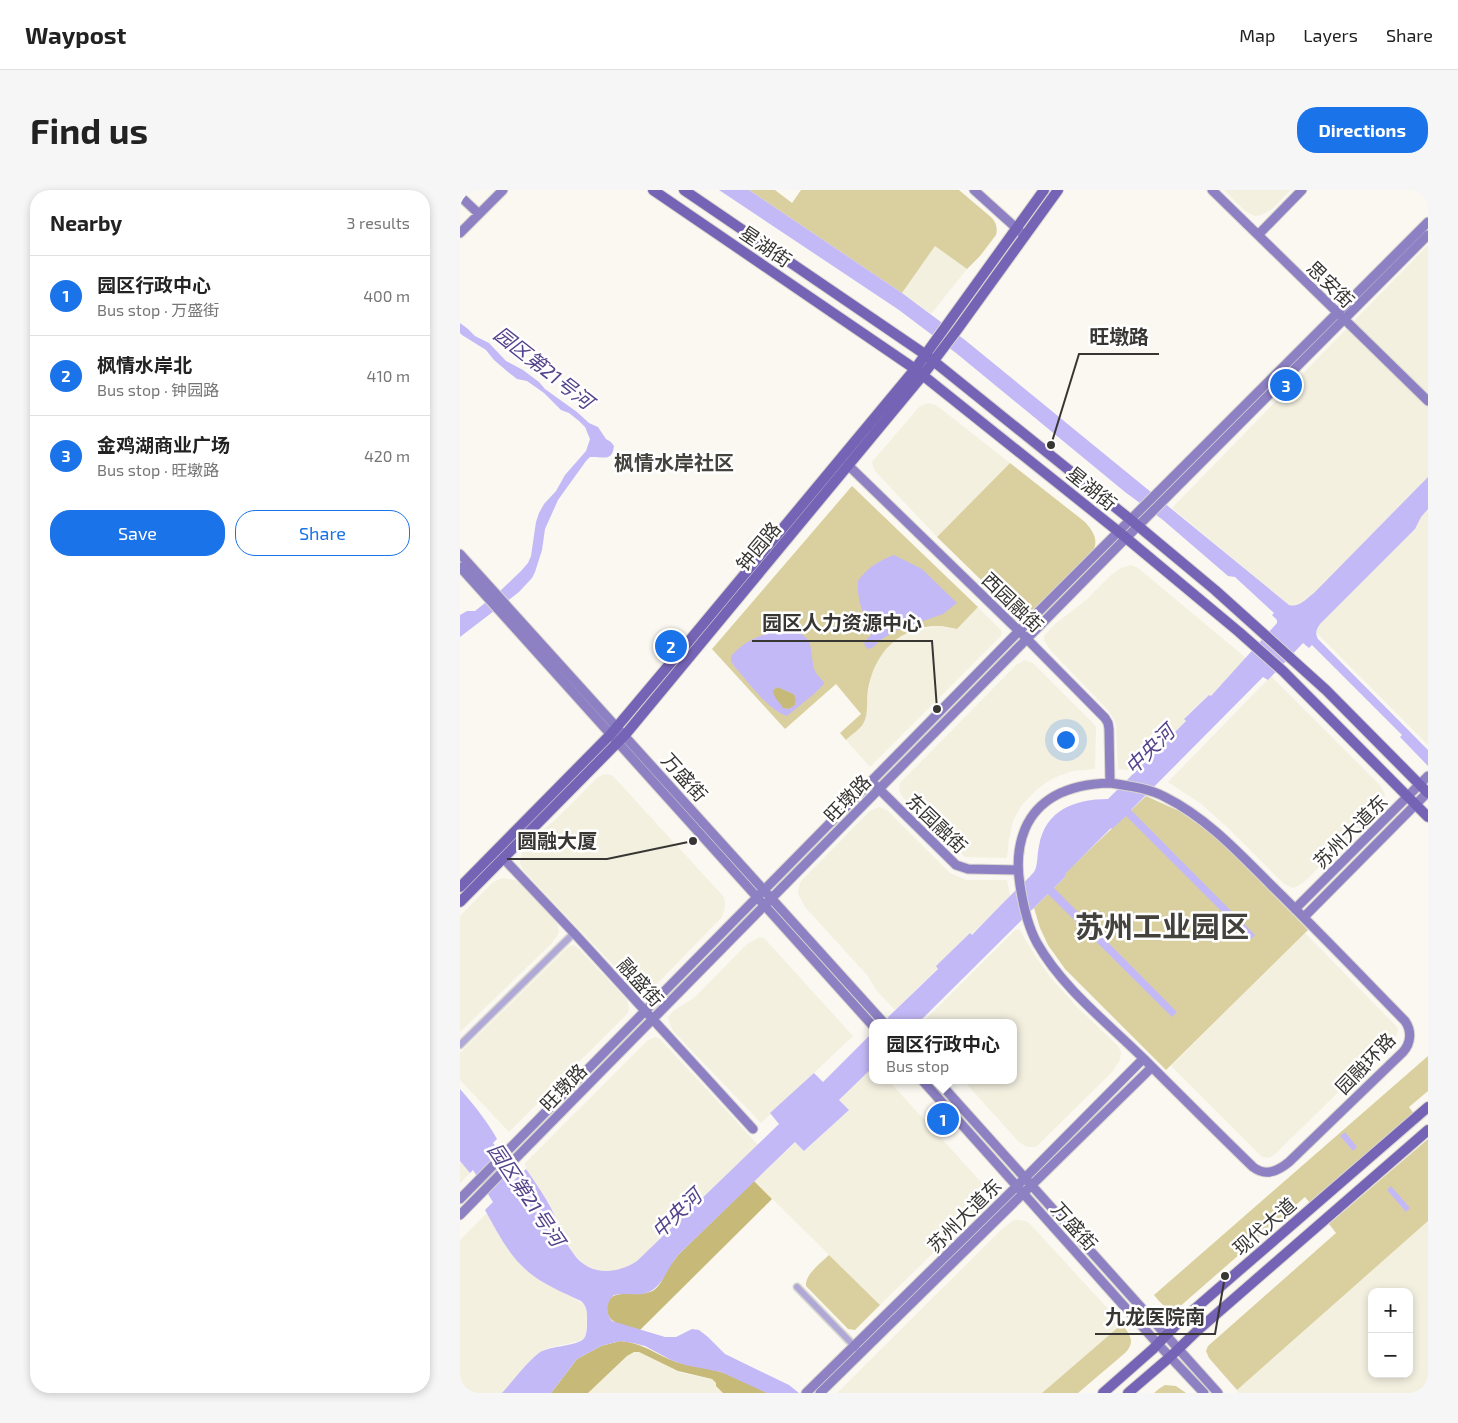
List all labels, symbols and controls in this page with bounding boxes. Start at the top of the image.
text: Waypost [25,20,126,49]
text: Map [1239,24,1275,46]
text: Layers [1303,24,1358,46]
text: Share [1386,24,1433,46]
button: Directions [1297,107,1428,153]
text: Find us [30,109,148,151]
text: Nearby [50,210,122,235]
text: 3 results [347,213,410,232]
street label: 星湖街 [736,221,796,271]
street label: 思安街 [1303,256,1359,312]
text: 园区行政中心 [97,273,211,296]
text: 1 [63,286,69,305]
text: 400 m [363,286,410,305]
text: Bus stop · 万盛街 [97,300,219,319]
callout: 旺墩路 [1079,319,1159,354]
water label: 园区第21号河 [490,321,601,416]
text: 旺墩路 [1089,324,1149,348]
text: 枫情水岸北 [97,353,192,376]
text: 2 [61,366,71,385]
text: 410 m [367,366,410,385]
pin: 3 [1270,366,1302,404]
text: Bus stop · 钟园路 [97,380,219,399]
text: 金鸡湖商业广场 [97,433,230,456]
text: 3 [61,446,71,465]
text: 420 m [364,446,410,465]
district label: 枫情水岸社区 [614,450,734,474]
text: Bus stop · 旺墩路 [97,460,219,479]
street label: 星湖街 [1063,461,1121,515]
button: Save [50,510,225,556]
button: Share [235,510,410,556]
street label: 钟园路 [731,517,785,575]
street label: 西园融街 [978,567,1048,637]
callout: 园区人力资源中心 [752,606,932,641]
text: 园区人力资源中心 [762,610,922,634]
pin: 2 [655,627,687,665]
water label: 中央河 [1119,716,1182,779]
your location [1053,727,1079,753]
street label: 万盛街 [657,748,713,806]
street label: 旺墩路 [819,770,875,826]
street label: 东园融街 [902,788,972,858]
street label: 苏州大道东 [1308,789,1392,873]
callout: 圆融大厦 [507,824,607,859]
text: 圆融大厦 [517,828,597,852]
district label: 苏州工业园区 [1075,908,1249,943]
street label: 融盛街 [613,953,669,1011]
popup [869,1019,1017,1084]
street label: 园融环路 [1330,1028,1400,1098]
text: 园区行政中心 [886,1032,1000,1055]
text: Bus stop [886,1056,949,1075]
street label: 旺墩路 [535,1059,591,1115]
pin: 1 [927,1100,959,1138]
water label: 园区第21号河 [484,1138,572,1253]
street label: 苏州大道东 [922,1173,1006,1257]
water label: 中央河 [646,1181,709,1242]
street label: 现代大道 [1228,1192,1300,1260]
street label: 万盛街 [1047,1197,1103,1255]
map controls [1368,1288,1413,1378]
button: + [1368,1288,1413,1333]
callout: 九龙医院南 [1095,1299,1215,1334]
text: 九龙医院南 [1105,1304,1205,1328]
button: − [1368,1333,1413,1378]

